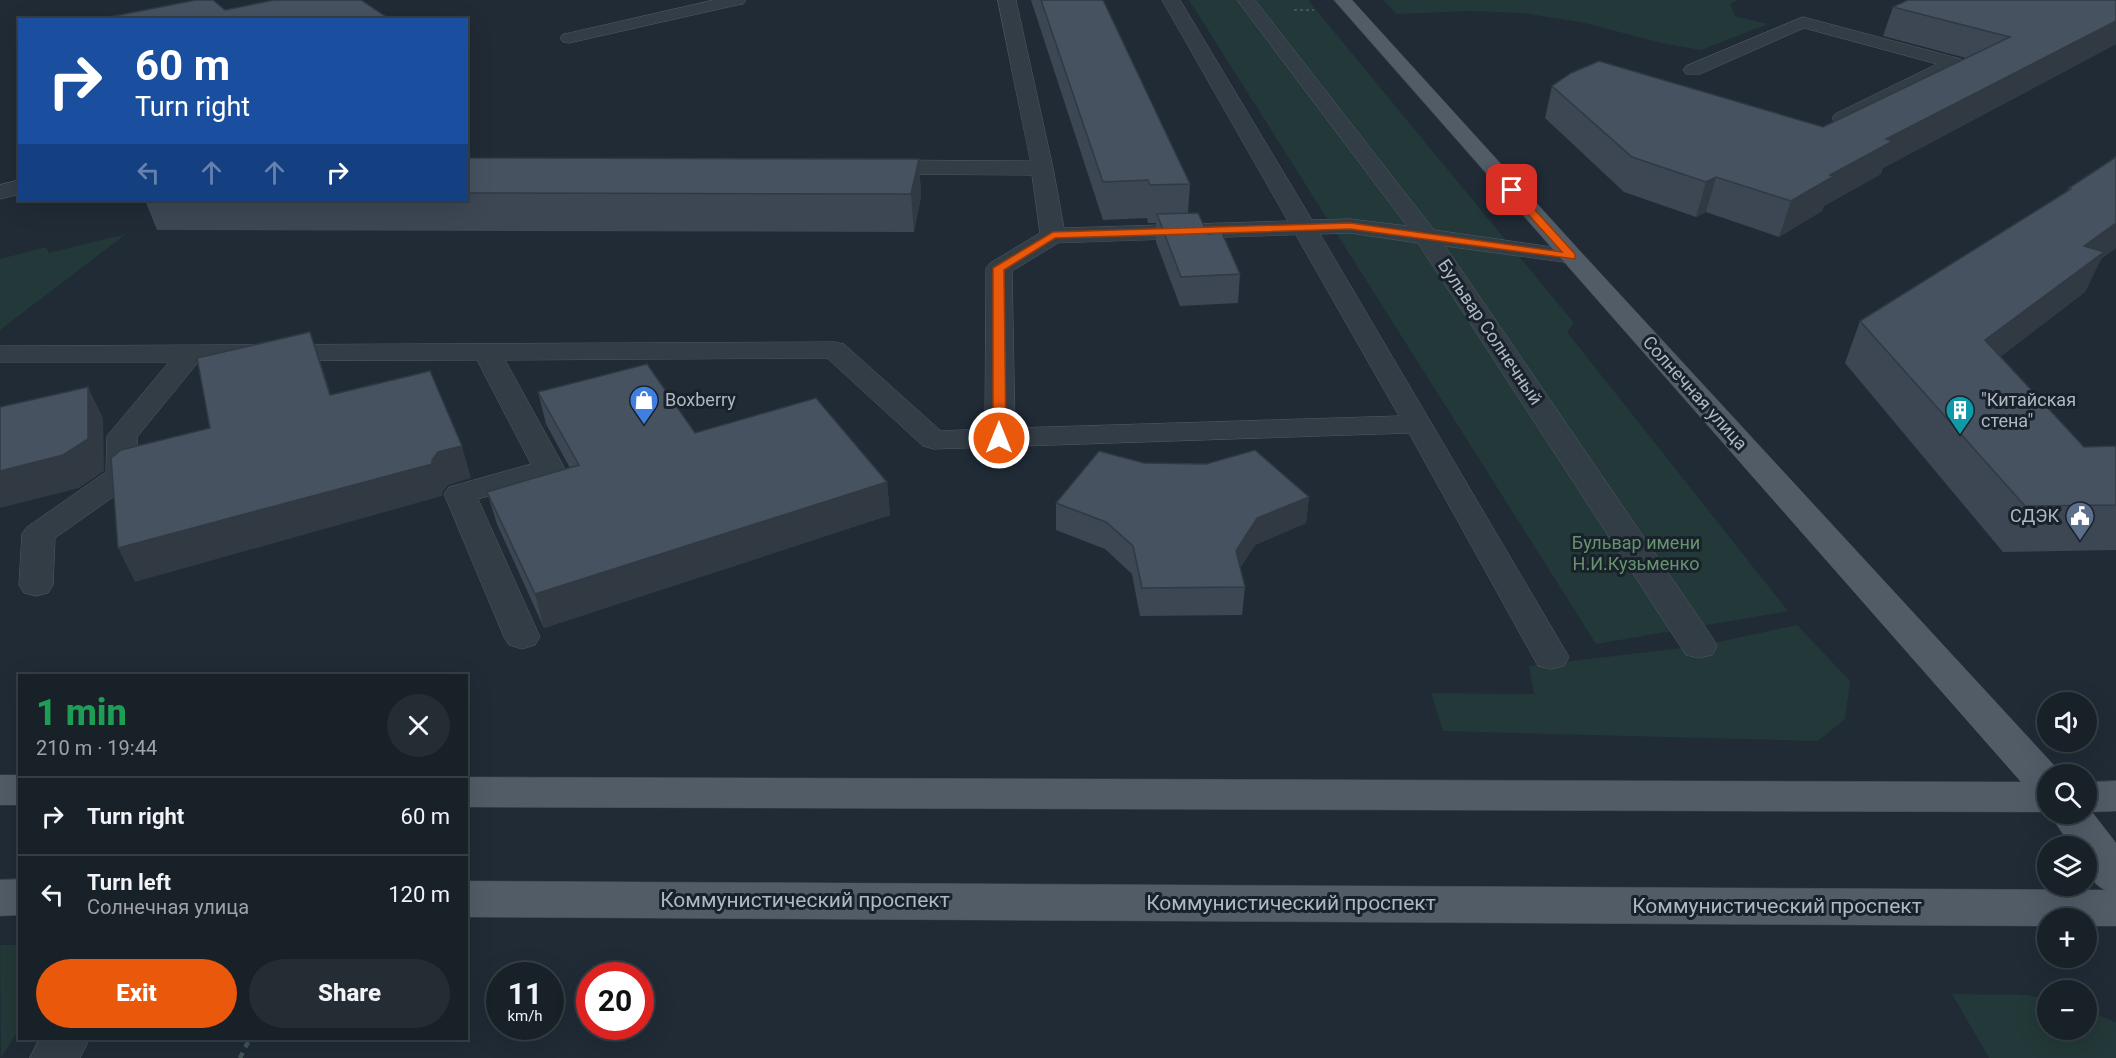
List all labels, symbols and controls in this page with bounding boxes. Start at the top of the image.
text: 60 m [135,41,230,90]
icon: right [36,42,114,120]
text: Turn right [135,91,250,123]
icon: left [132,156,165,189]
icon: ahead [195,156,228,189]
icon: ahead [258,156,291,189]
icon: right [321,156,354,189]
pin [1486,164,1537,215]
icon: arrive [1495,173,1528,206]
street label: Бульвар Солнечный [1434,255,1547,408]
street label: Солнечная улица [1639,331,1752,454]
shop icon: Boxberry [628,384,660,426]
place label: Boxberry [665,389,736,410]
place label: "Китайская стена" [1981,389,2076,431]
building icon: "Китайская стена" [1944,394,1976,436]
position arrow [967,406,1031,470]
public building icon: СДЭК [2064,500,2096,542]
place label: СДЭК [2010,505,2059,526]
park label: Бульвар имени Н.И.Кузьменко [1572,532,1700,574]
text: 1 min [36,692,127,734]
map controls [2037,692,2097,1040]
button: sound [2037,692,2097,752]
button: close [387,694,450,757]
text: 210 m · 19:44 [36,736,157,760]
button: search [2037,764,2097,824]
icon: right [36,800,69,833]
text: Turn right [87,804,184,829]
text: 60 m [401,804,450,829]
button: layers [2037,836,2097,896]
text: Turn left [87,870,171,895]
icon: left [36,878,69,911]
text: 120 m [388,882,450,907]
street label: Коммунистический проспект [660,888,950,912]
street label: Коммунистический проспект [1146,891,1436,915]
street label: Коммунистический проспект [1632,894,1922,918]
text: Солнечная улица [87,895,249,919]
button: + [2037,908,2097,968]
button: Exit [36,959,237,1028]
button: Share [249,959,450,1028]
speed limit sign: 20 [576,962,654,1040]
text: 11 [508,976,542,1011]
button: − [2037,980,2097,1040]
text: km/h [507,1007,543,1025]

